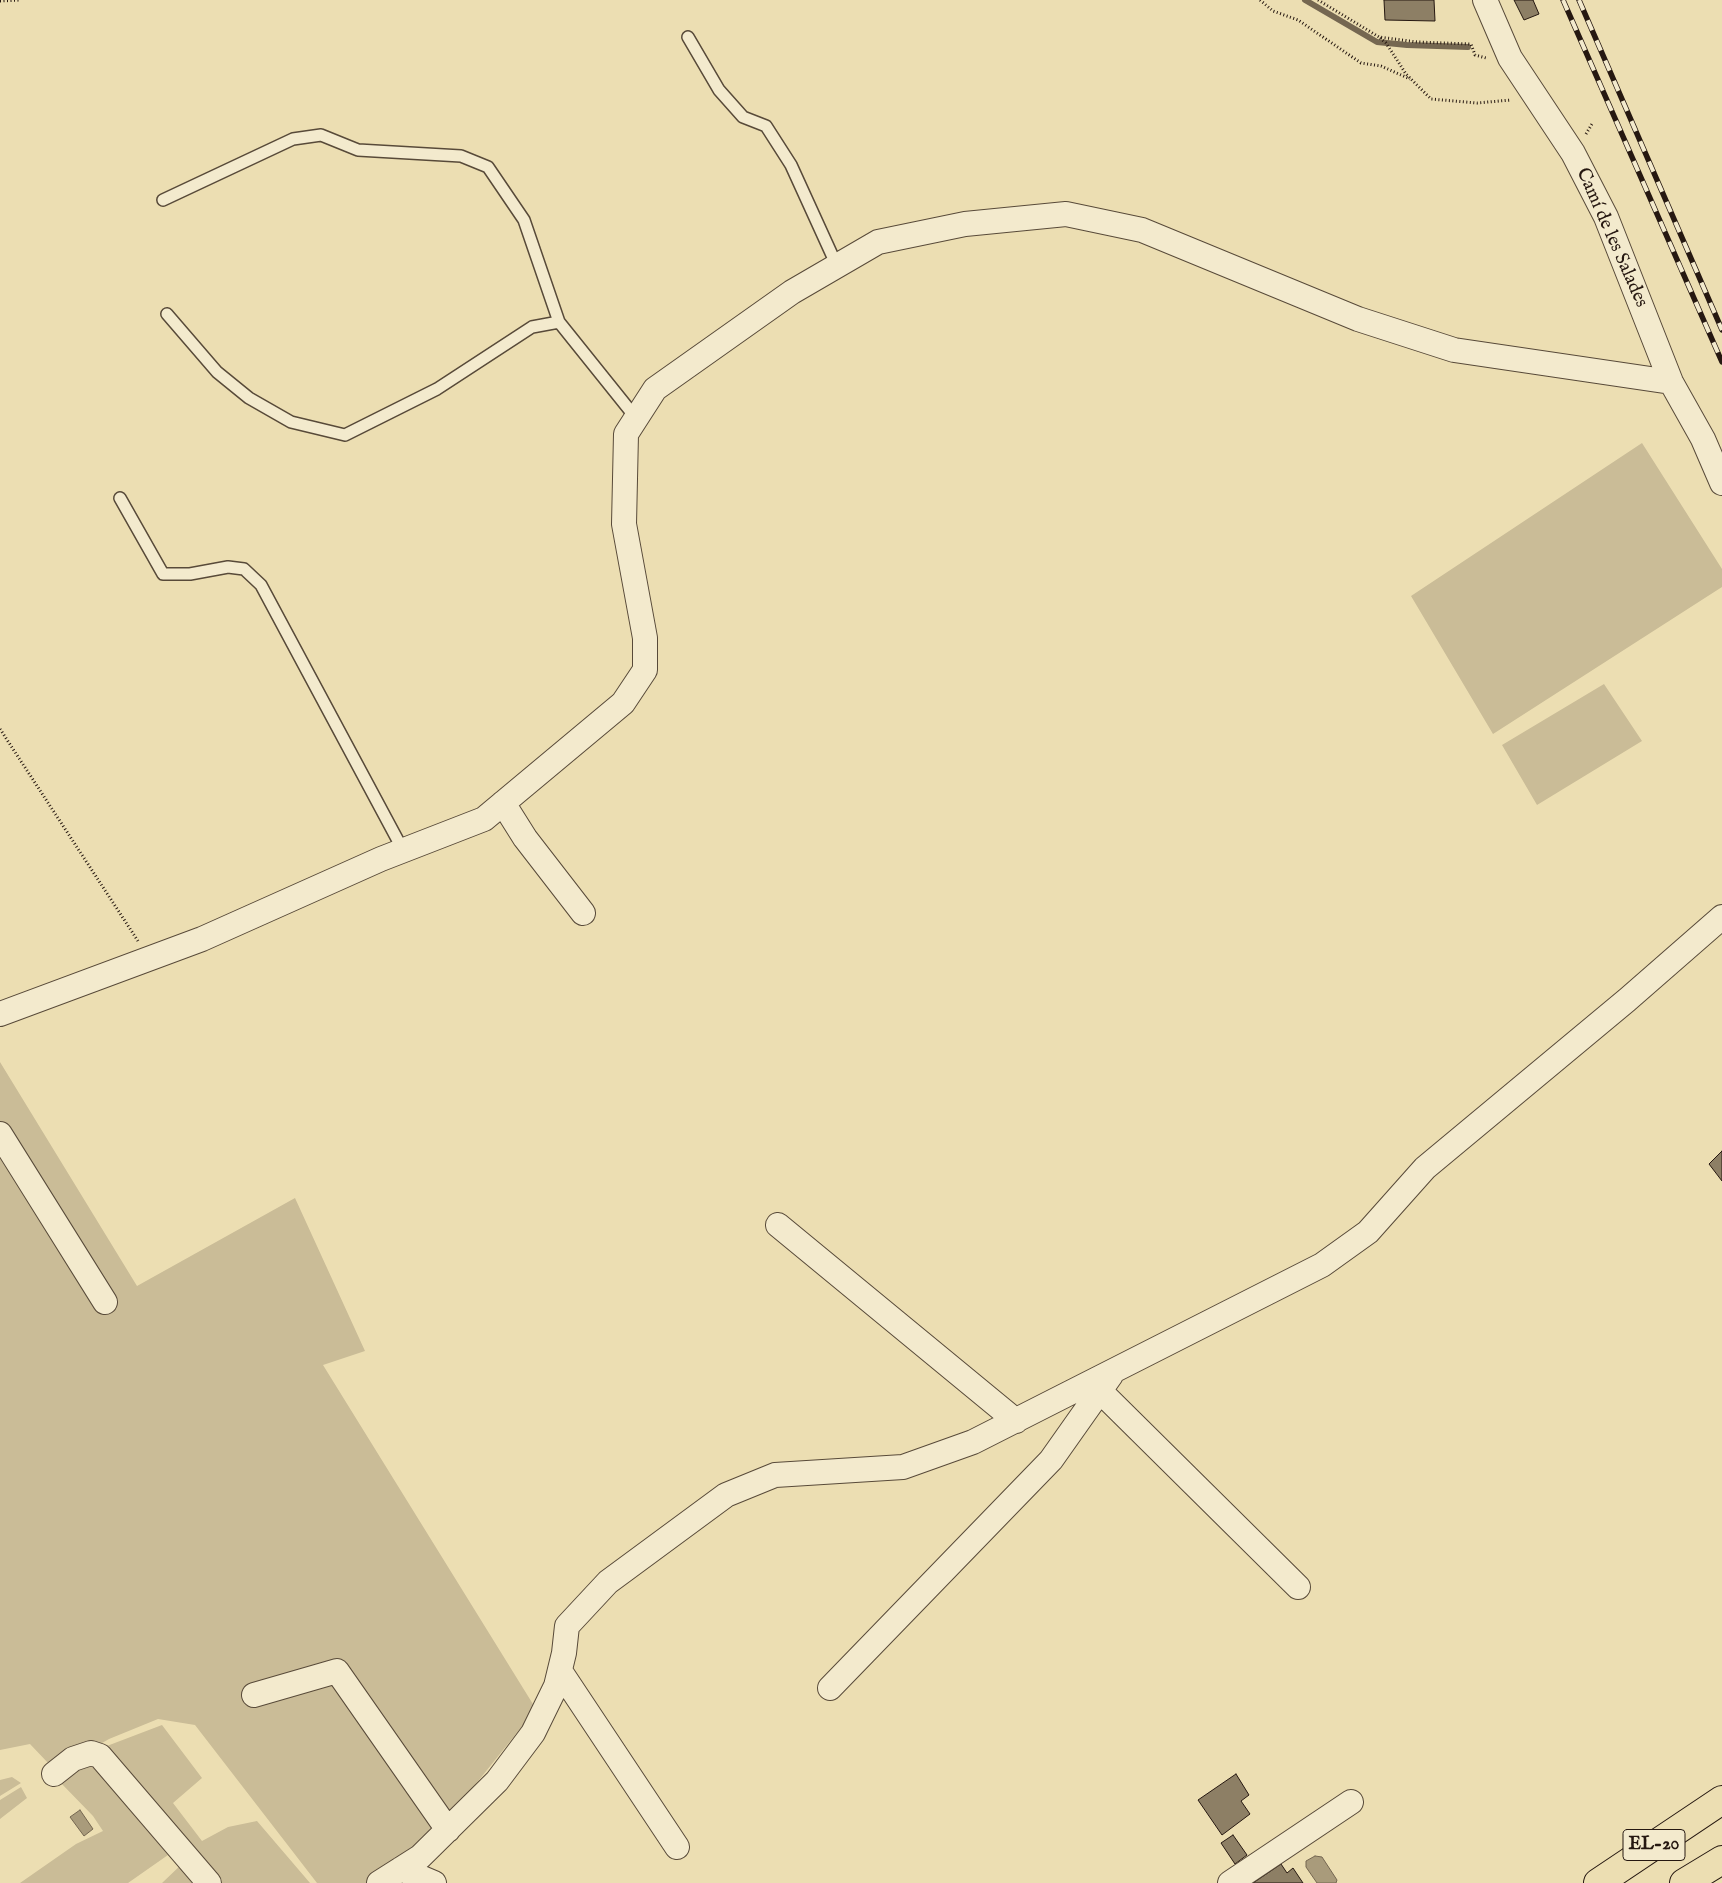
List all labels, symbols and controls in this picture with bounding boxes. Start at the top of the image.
street label: Camí de les Salades [1570,165,1652,311]
road number: EL-20 [1623,1830,1685,1860]

